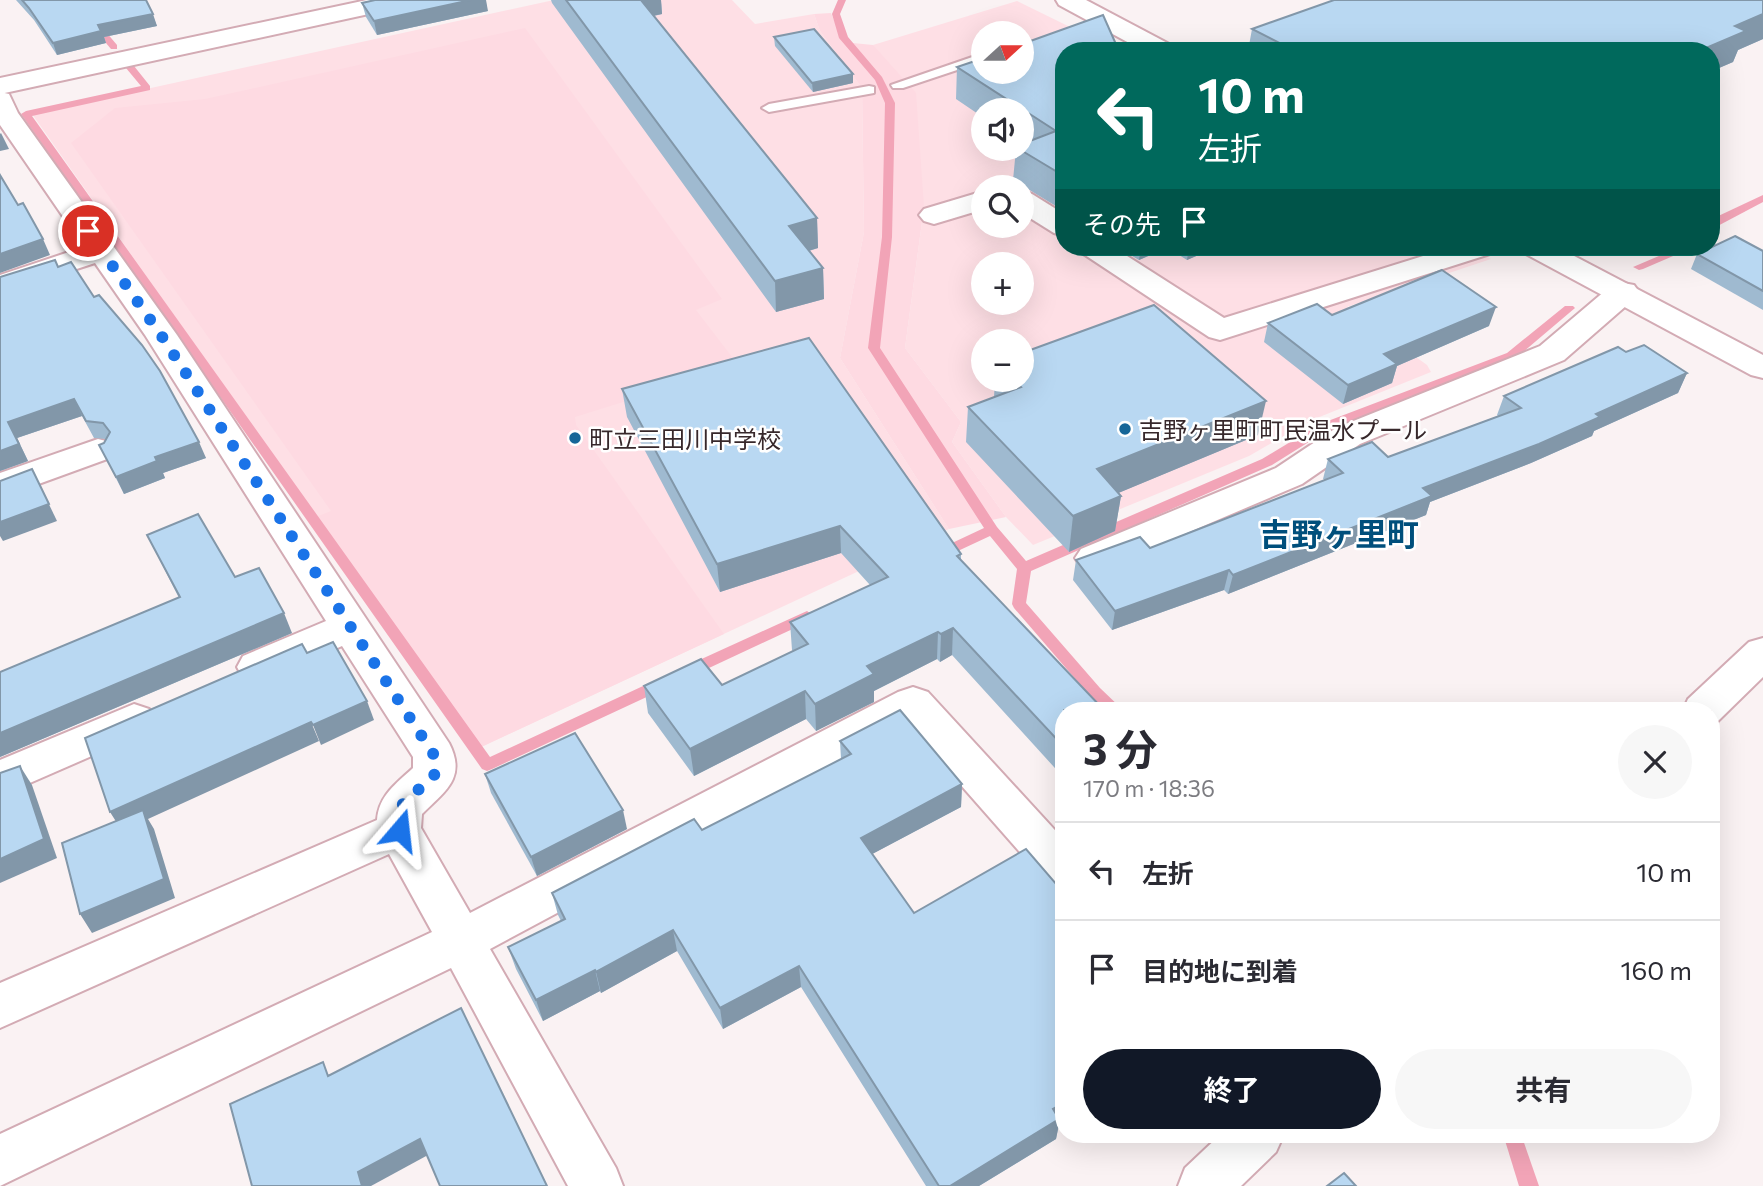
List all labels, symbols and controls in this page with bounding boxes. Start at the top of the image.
north arrow [971,21,1034,84]
map controls [971,21,1034,392]
text: 10 m [1198,63,1305,123]
icon: left [1083,70,1174,161]
button: sound [971,98,1034,161]
text: 左折 [1198,127,1262,167]
button: search [971,175,1034,238]
pin [58,201,118,261]
icon: arrive [1175,203,1213,241]
text: その先 [1083,208,1161,239]
icon: arrive [69,212,107,250]
button: + [971,252,1034,315]
button: − [971,329,1034,392]
place label: 吉野ヶ里町町民温水プール [1139,415,1427,444]
marker: 吉野ヶ里町町民温水プール [1117,421,1133,437]
place label: 町立三田川中学校 [589,424,781,453]
marker: 町立三田川中学校 [567,430,583,446]
district label: 吉野ヶ里町 [1259,513,1419,553]
text: 3 分 [1083,722,1158,774]
button: close [1618,725,1692,799]
text: 170 m · 18:36 [1083,774,1215,802]
position arrow [363,793,437,867]
icon: left [1083,852,1121,890]
text: 10 m [1636,856,1692,887]
text: 左折 [1142,857,1194,888]
icon: arrive [1083,950,1121,988]
text: 160 m [1620,954,1692,985]
text: 目的地に到着 [1142,955,1298,986]
button: 終了 [1083,1049,1381,1129]
button: 共有 [1395,1049,1692,1129]

